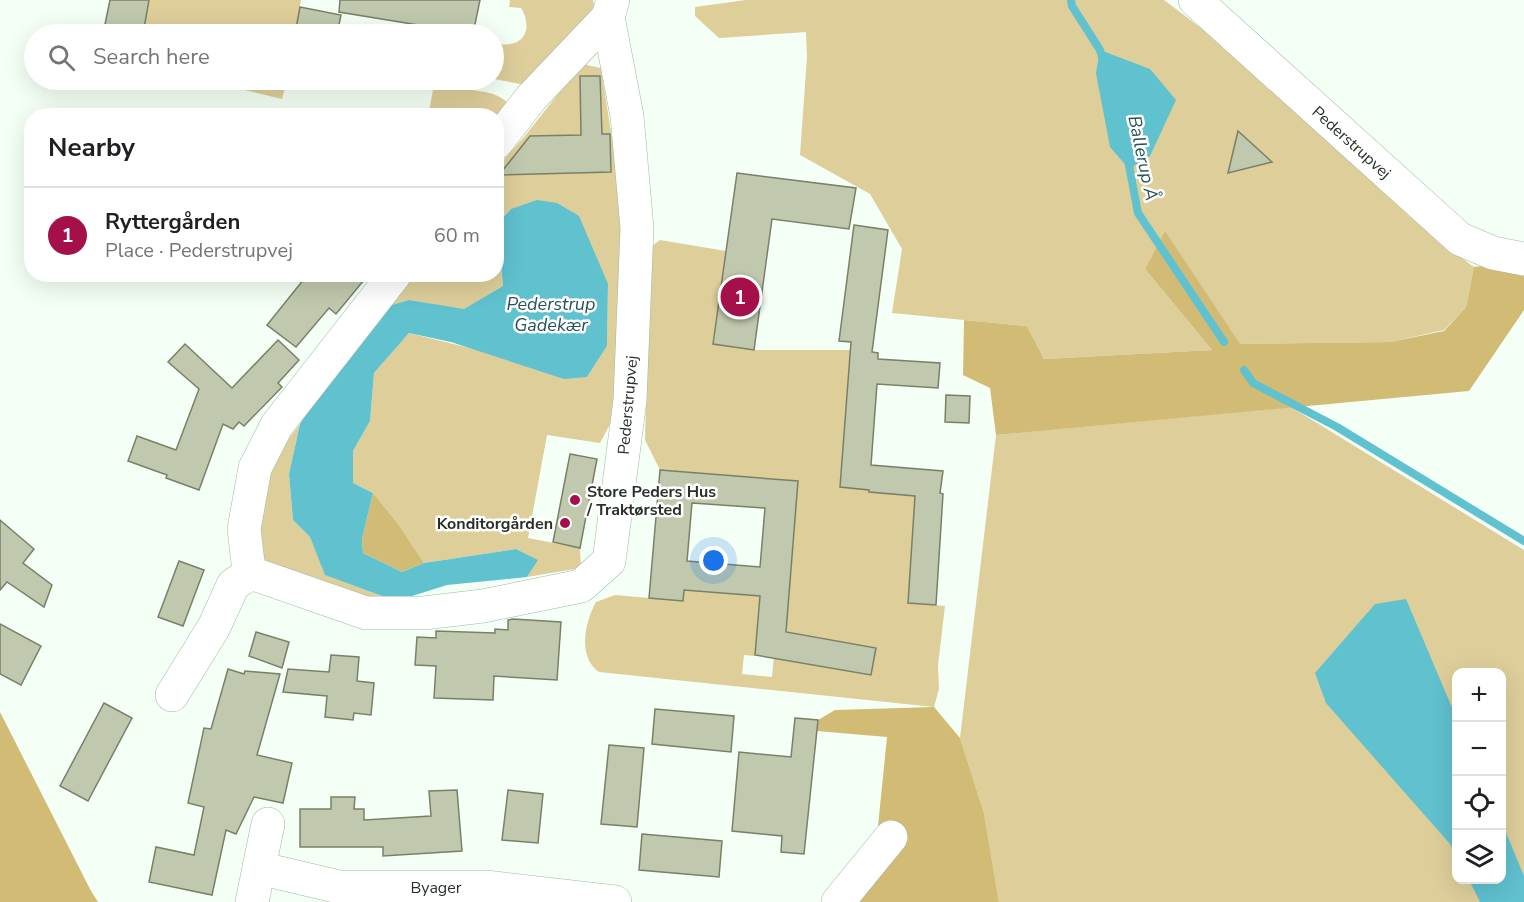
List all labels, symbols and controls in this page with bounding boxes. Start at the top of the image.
search box [24,24,504,90]
icon: search [45,41,78,74]
text: Search here [93,42,210,72]
street label: Pederstrupvej [1307,101,1396,184]
water label: Ballerup Å [1122,113,1164,203]
text: Nearby [48,130,135,165]
text: Ryttergården [105,207,240,237]
text: 1 [62,222,74,249]
text: 60 m [434,222,480,249]
text: Place · Pederstrupvej [105,237,293,264]
pin: 1 [720,274,760,320]
water label: Pederstrup Gadekær [507,292,595,337]
street label: Pederstrupvej [613,355,643,456]
place label: Store Peders Hus / Traktørsted [586,481,716,521]
marker: Store Peders Hus / Traktørsted [568,493,582,507]
place label: Konditorgården [437,513,553,535]
marker: Konditorgården [558,516,572,530]
your location [699,546,728,575]
map controls [1452,668,1506,884]
button: + [1452,668,1506,722]
button: − [1452,722,1506,776]
button: locate [1452,776,1506,830]
button: layers [1452,830,1506,884]
street label: Byager [411,877,462,899]

